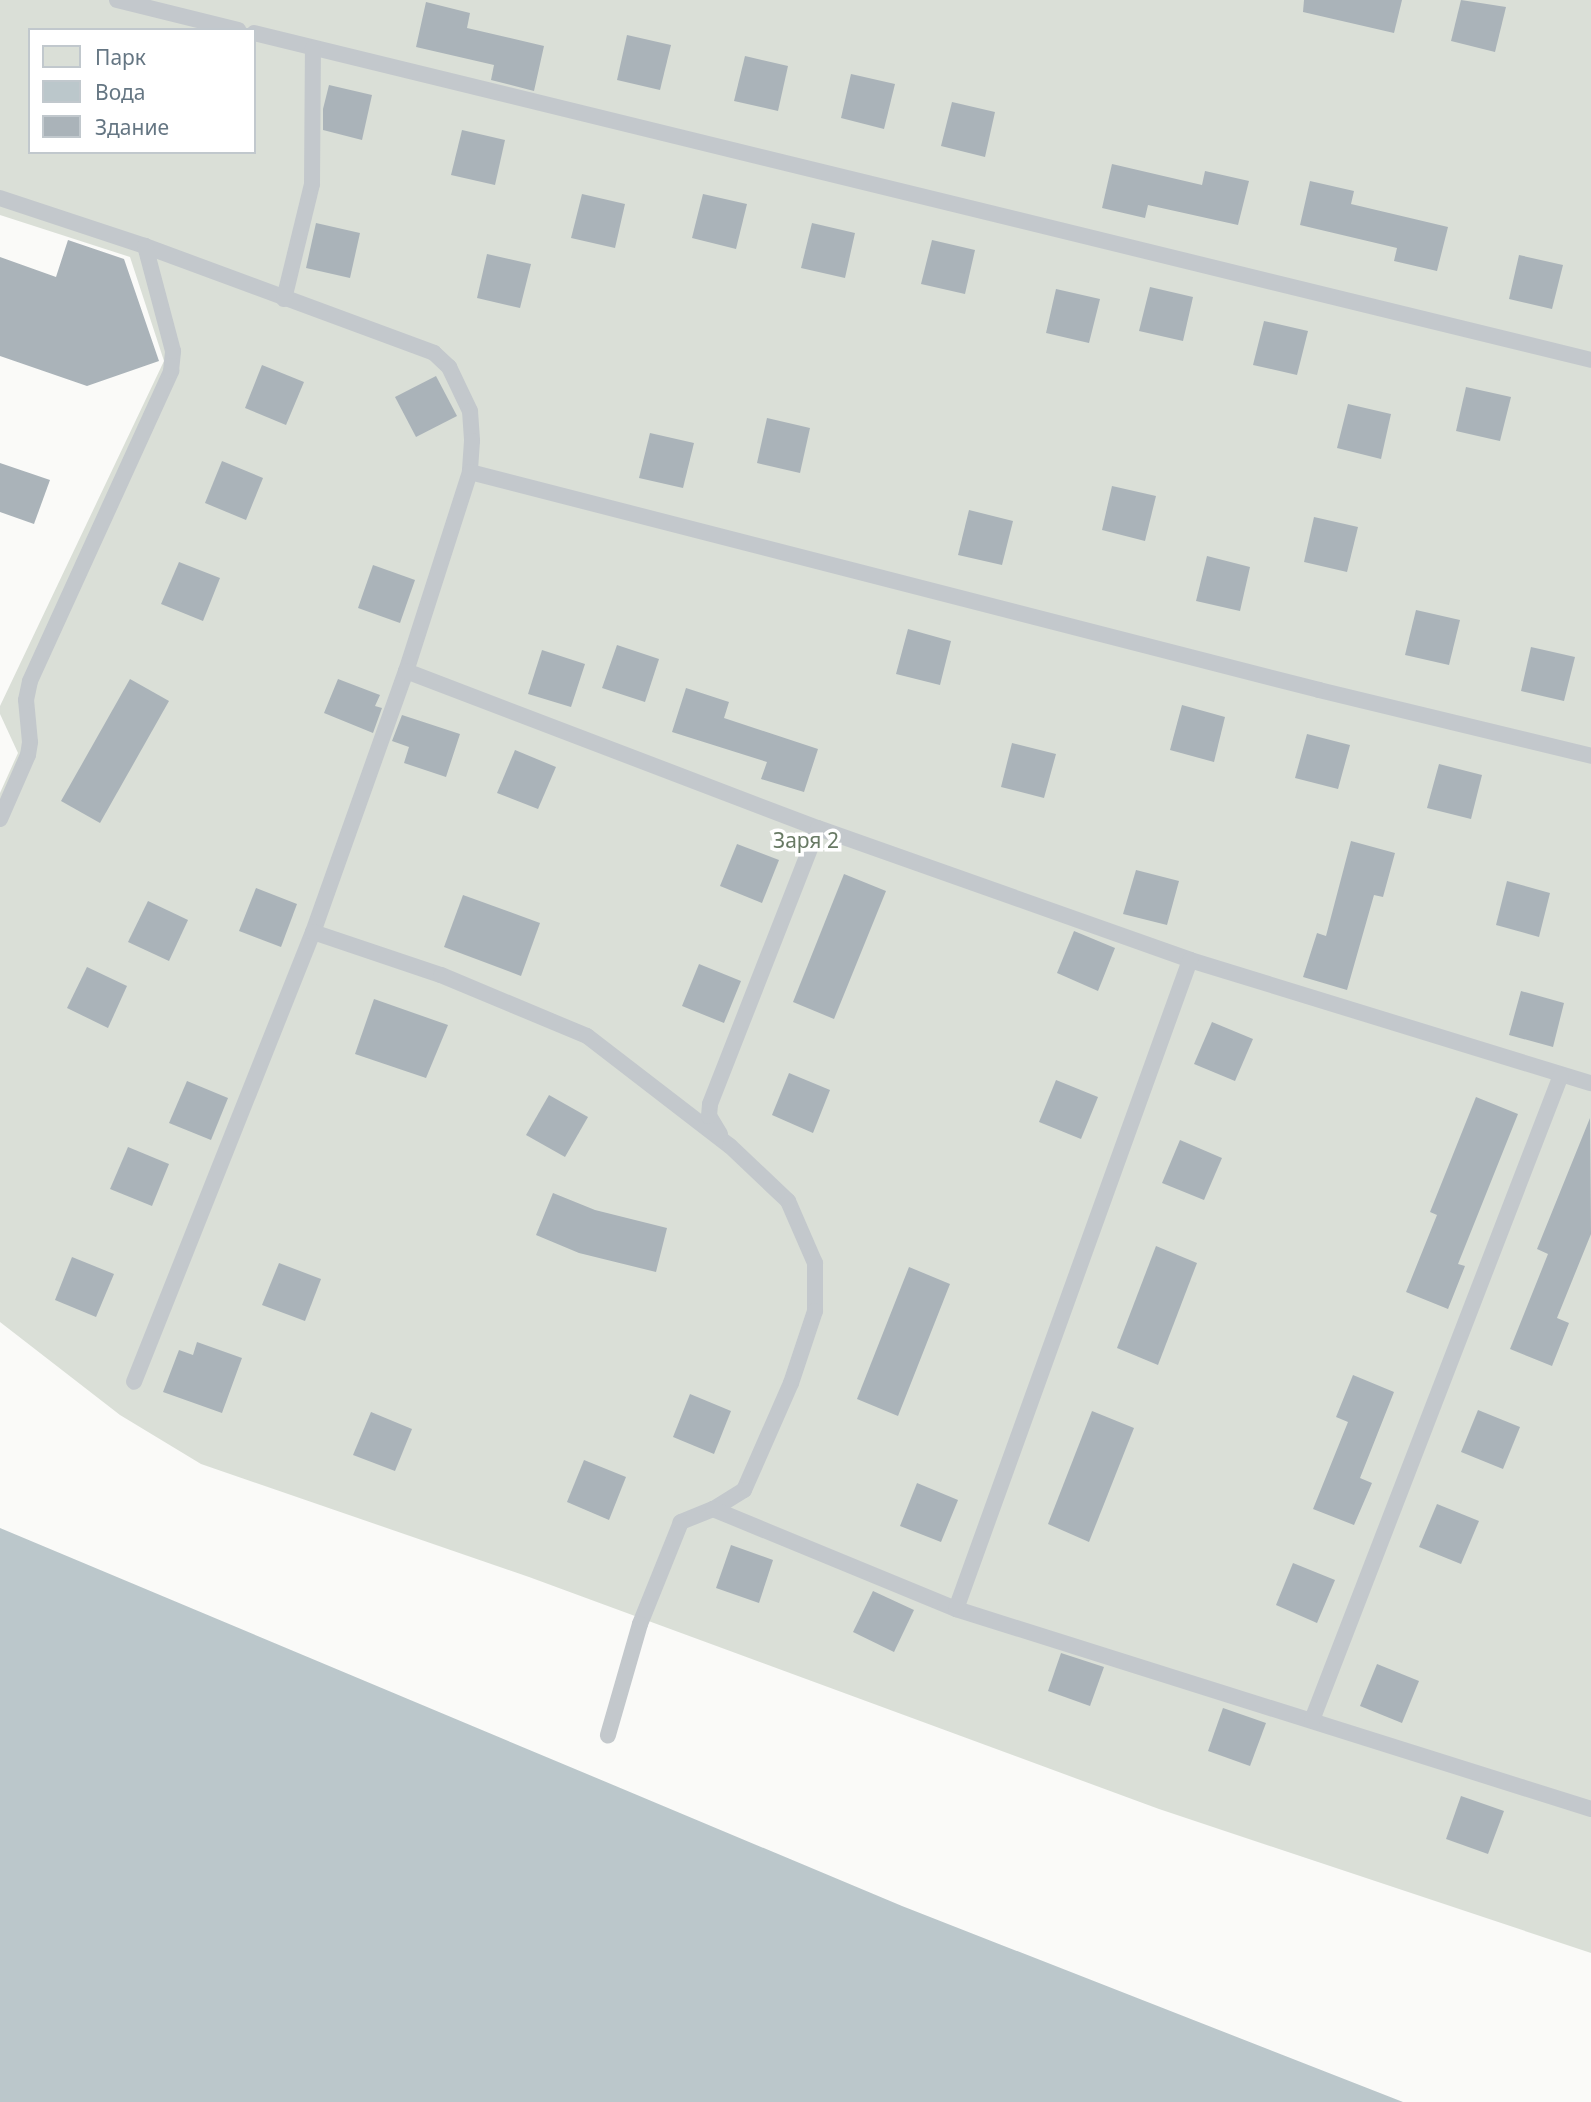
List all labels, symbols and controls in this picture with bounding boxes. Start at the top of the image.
legend [28,28,256,154]
text: Парк [95,43,146,71]
text: Вода [95,78,145,106]
text: Здание [95,113,169,141]
park label: Заря 2 [773,827,839,853]

